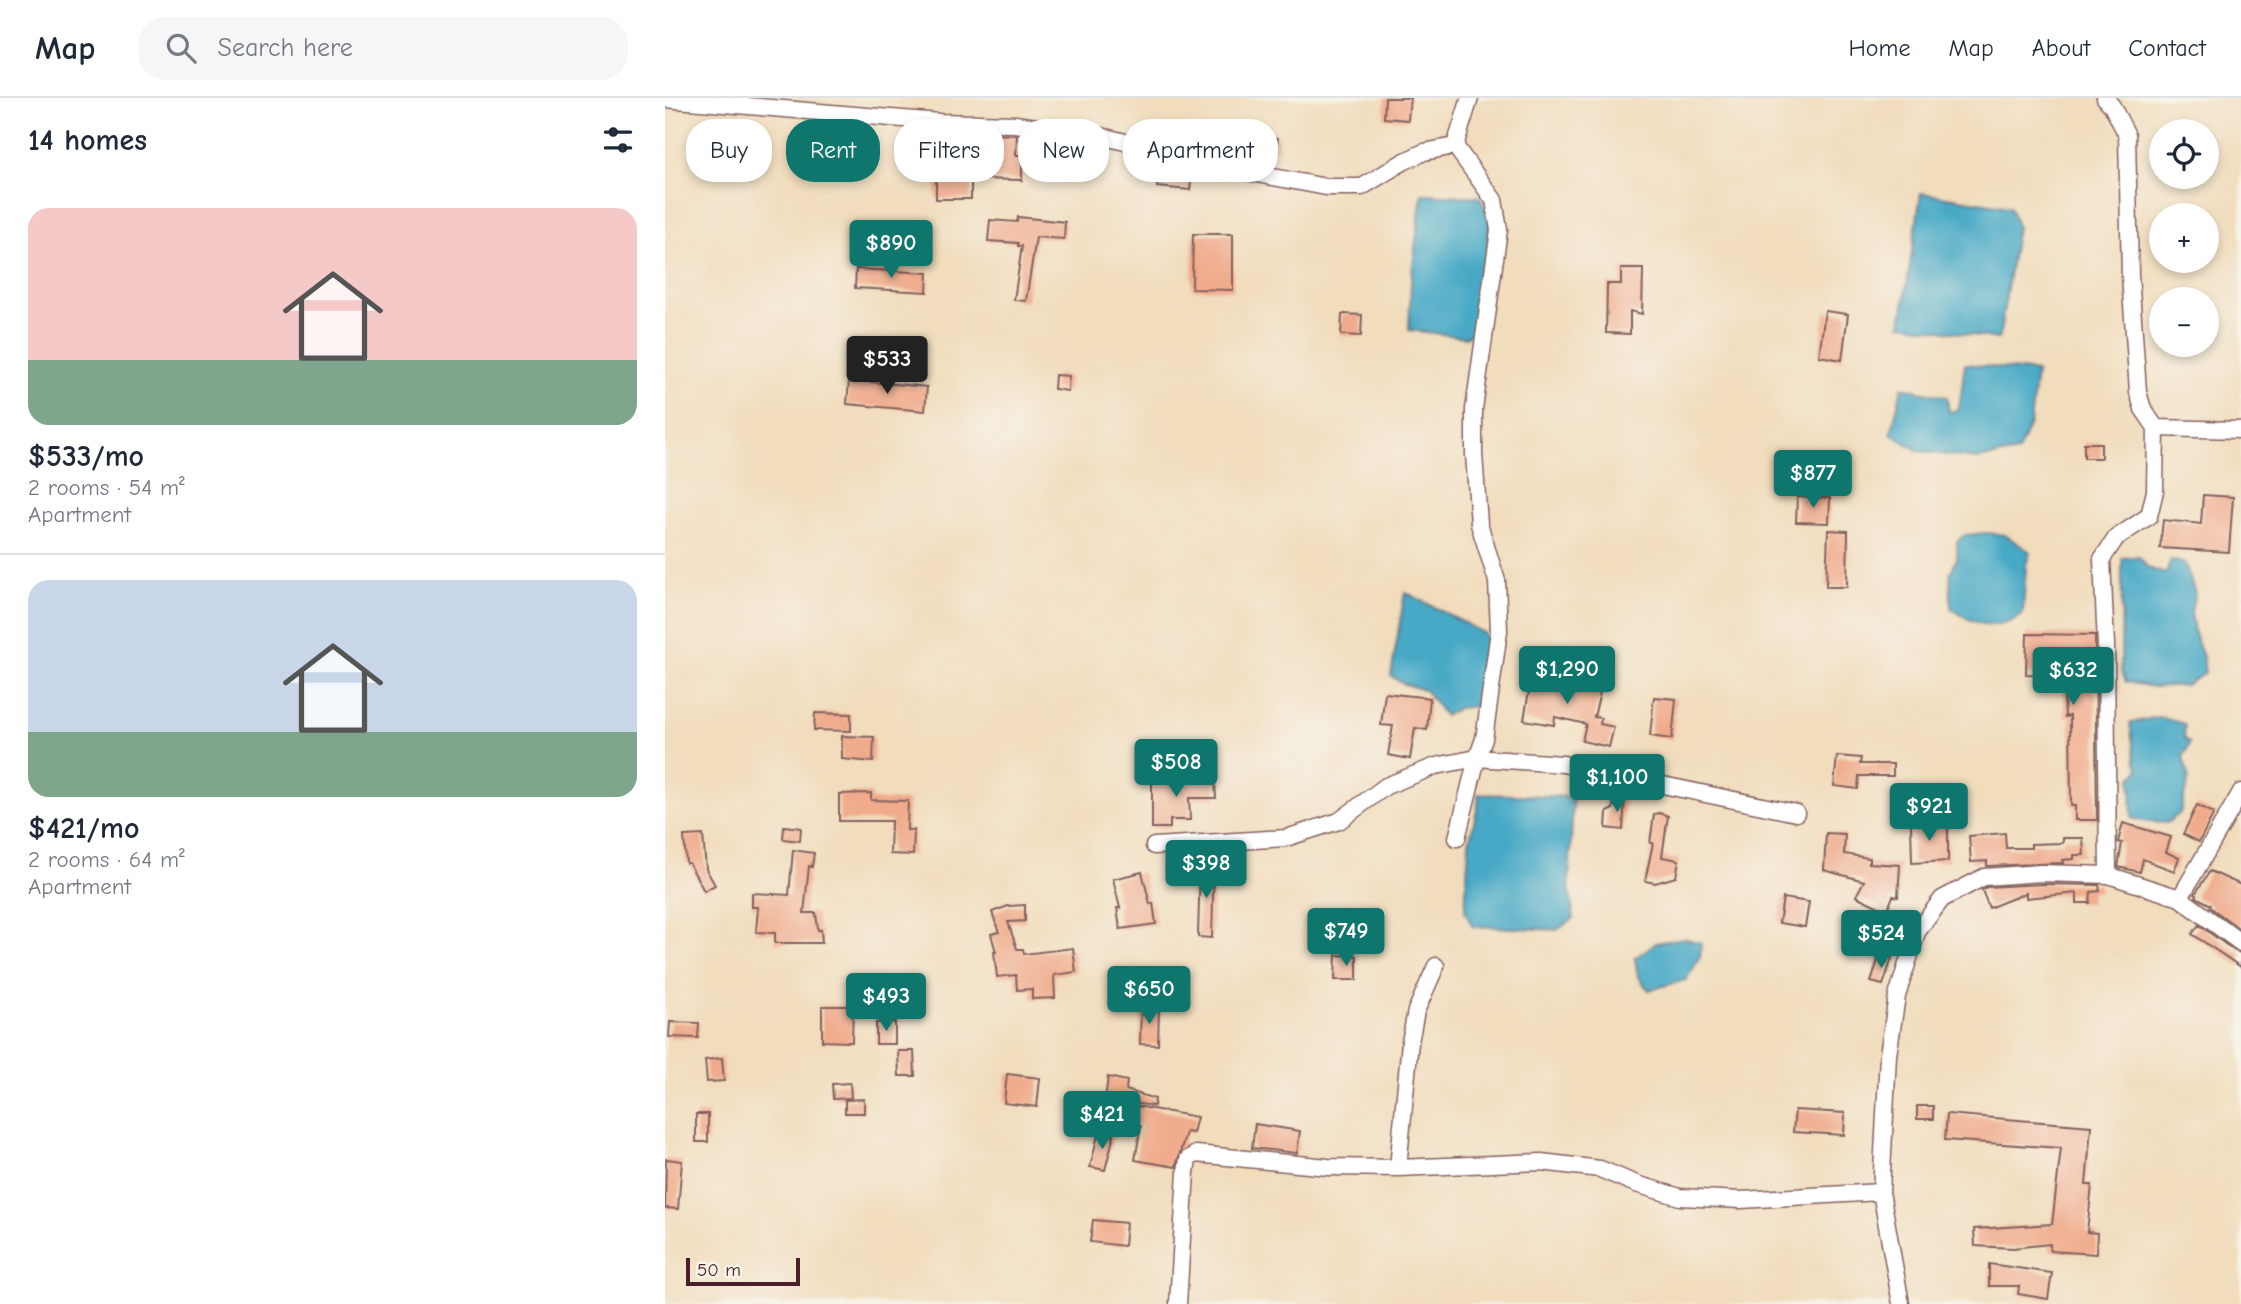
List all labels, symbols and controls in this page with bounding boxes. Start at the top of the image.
search box [138,17,628,80]
text: Map [35,29,96,67]
icon: search [162,29,200,67]
text: Search here [218,33,353,63]
text: Home [1849,34,1910,62]
text: Map [1948,34,1994,62]
text: About [2032,34,2090,62]
text: Contact [2128,34,2206,62]
chip: Buy [686,119,772,182]
chip: Rent [786,119,880,182]
chip: Filters [894,119,1004,182]
chip: New [1018,119,1109,182]
chip: Apartment [1123,119,1278,182]
map controls [2149,119,2219,357]
button: locate [2149,119,2219,189]
icon: filters [599,121,637,159]
text: 14 homes [28,123,147,158]
button: + [2149,203,2219,273]
pin: $890 [850,220,932,280]
text: $890 [866,229,916,256]
icon: home [270,253,396,379]
button: − [2149,287,2219,357]
pin: $533 [846,336,928,396]
text: $533 [863,345,911,372]
text: $533/mo [28,439,144,474]
pin: $877 [1772,450,1854,510]
text: $877 [1790,459,1836,486]
text: 2 rooms · 54 m² [28,474,185,501]
text: Apartment [28,501,131,528]
icon: home [270,625,396,751]
pin: $1,290 [1510,646,1624,706]
pin: $632 [2032,648,2114,707]
text: $1,290 [1535,655,1599,682]
text: $632 [2049,656,2097,683]
pin: $508 [1135,740,1217,799]
text: $508 [1151,748,1202,775]
pin: $1,100 [1560,754,1674,814]
text: $1,100 [1586,763,1648,790]
pin: $921 [1888,784,1970,843]
text: $921 [1906,792,1952,819]
text: $421/mo [28,811,139,846]
pin: $398 [1165,840,1247,900]
text: 2 rooms · 64 m² [28,846,185,873]
text: $398 [1182,849,1231,876]
text: Apartment [28,873,131,900]
pin: $749 [1305,908,1387,968]
pin: $524 [1840,910,1922,970]
text: $749 [1323,917,1369,944]
text: $524 [1857,919,1905,946]
pin: $650 [1108,967,1190,1026]
pin: $493 [845,974,927,1033]
text: $650 [1123,975,1175,1002]
text: $493 [862,982,910,1009]
pin: $421 [1061,1091,1143,1151]
text: $421 [1079,1100,1125,1127]
scale bar [686,1255,800,1287]
text: 50 m [697,1259,741,1281]

